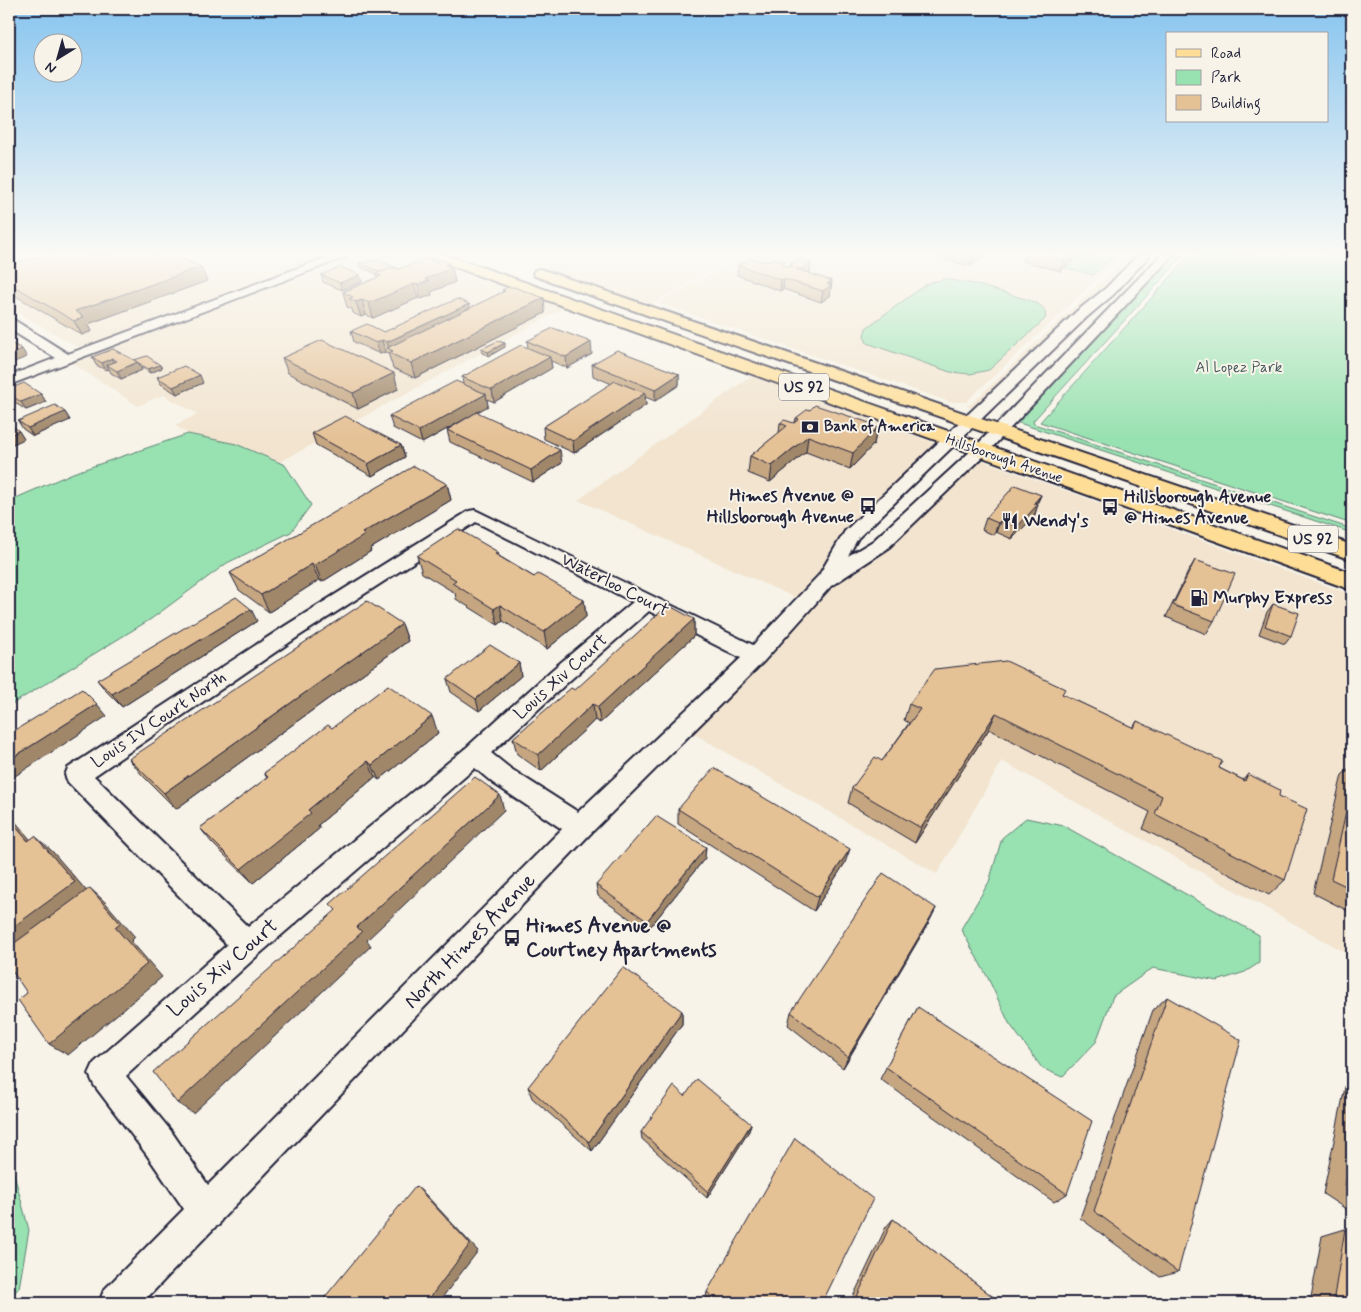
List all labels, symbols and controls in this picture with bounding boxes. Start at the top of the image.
north arrow [32,32,82,82]
legend [1166,32,1328,122]
text: Road [1211,44,1241,64]
text: N [42,58,60,78]
text: Park [1211,68,1241,88]
text: Building [1211,94,1261,115]
park label: Al Lopez Park [1196,358,1283,378]
road number: US 92 [779,374,829,401]
bank icon: Bank of America [800,417,820,437]
place label: Bank of America [824,417,936,437]
street label: Hillsborough Avenue [943,430,1066,489]
place label: Himes Avenue @ Hillsborough Avenue [707,484,854,529]
place label: Hillsborough Avenue @ Himes Avenue [1124,485,1271,530]
bus stop icon: Himes Avenue @ Hillsborough Avenue [858,496,878,516]
bus stop icon: Hillsborough Avenue @ Himes Avenue [1100,497,1120,517]
place label: Wendy's [1023,509,1088,533]
restaurant icon: Wendy's [1000,511,1020,531]
road number: US 92 [1288,526,1338,552]
street label: Waterloo Court [557,547,673,623]
place label: Murphy Express [1213,586,1333,610]
fuel station icon: Murphy Express [1189,588,1209,608]
street label: Louis Xiv Court [509,628,613,726]
street label: Louis IV Court North [87,666,231,774]
street label: North Himes Avenue [398,867,542,1015]
street label: Louis Xiv Court [162,912,284,1024]
place label: Himes Avenue @ Courtney Apartments [526,912,717,965]
bus stop icon: Himes Avenue @ Courtney Apartments [502,928,522,948]

